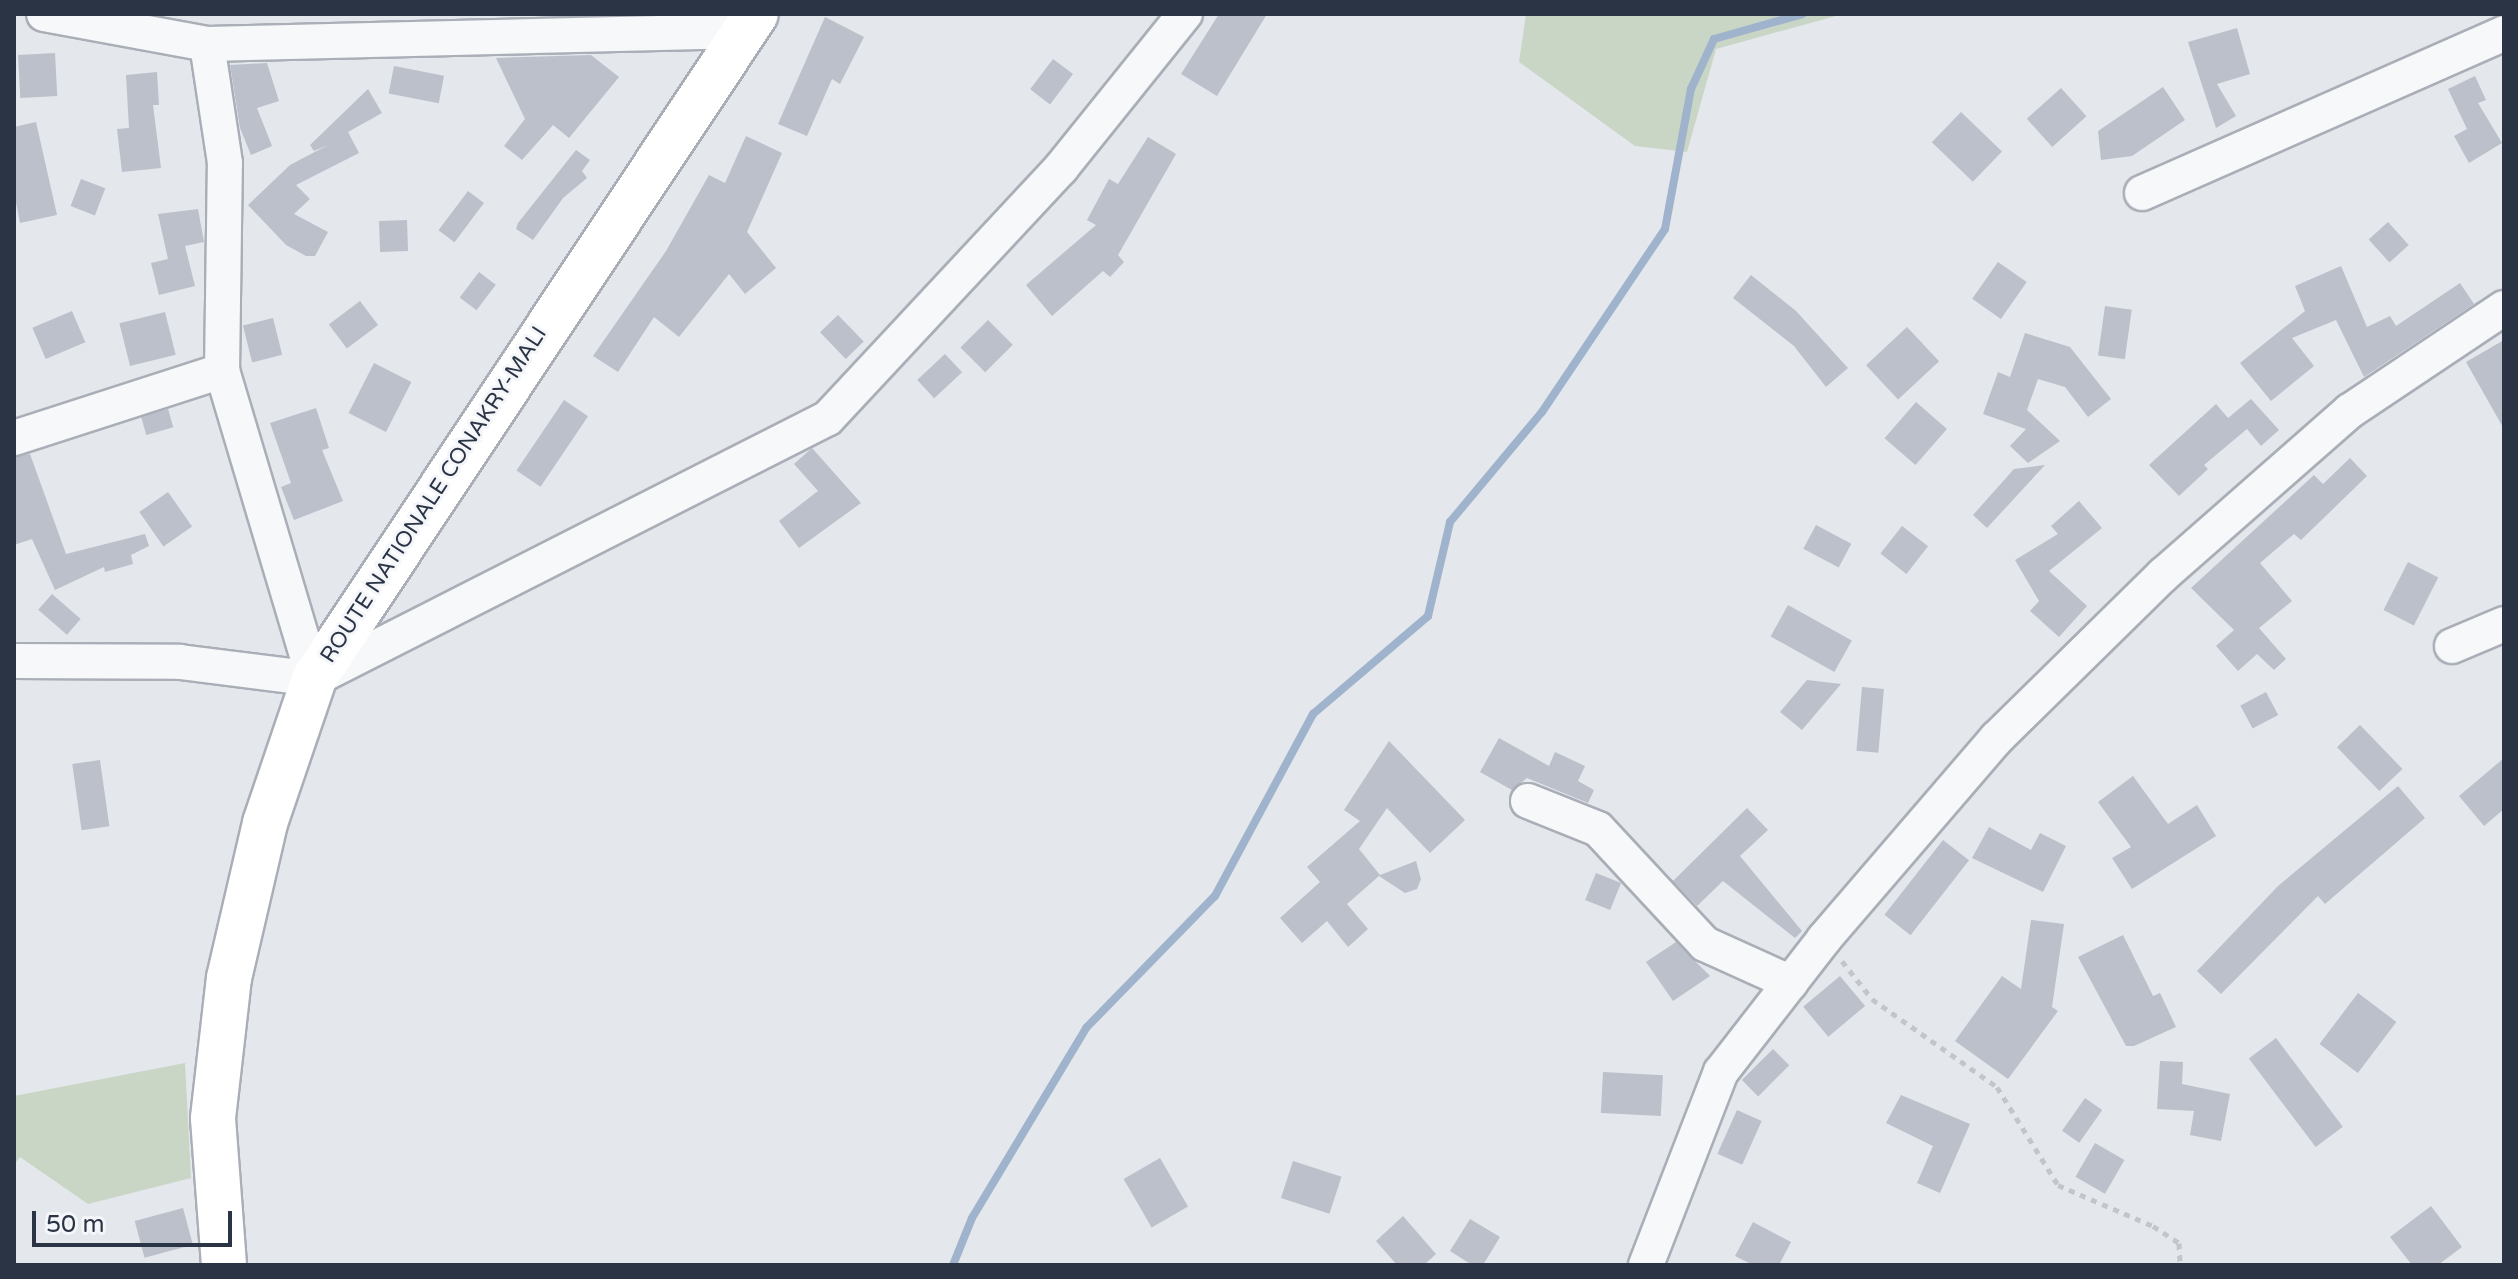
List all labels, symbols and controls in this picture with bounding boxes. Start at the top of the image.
street label: ROUTE NATIONALE CONAKRY-MALI [315,322,553,668]
scale bar [36,1195,236,1245]
text: 50 m [46,1210,104,1239]

